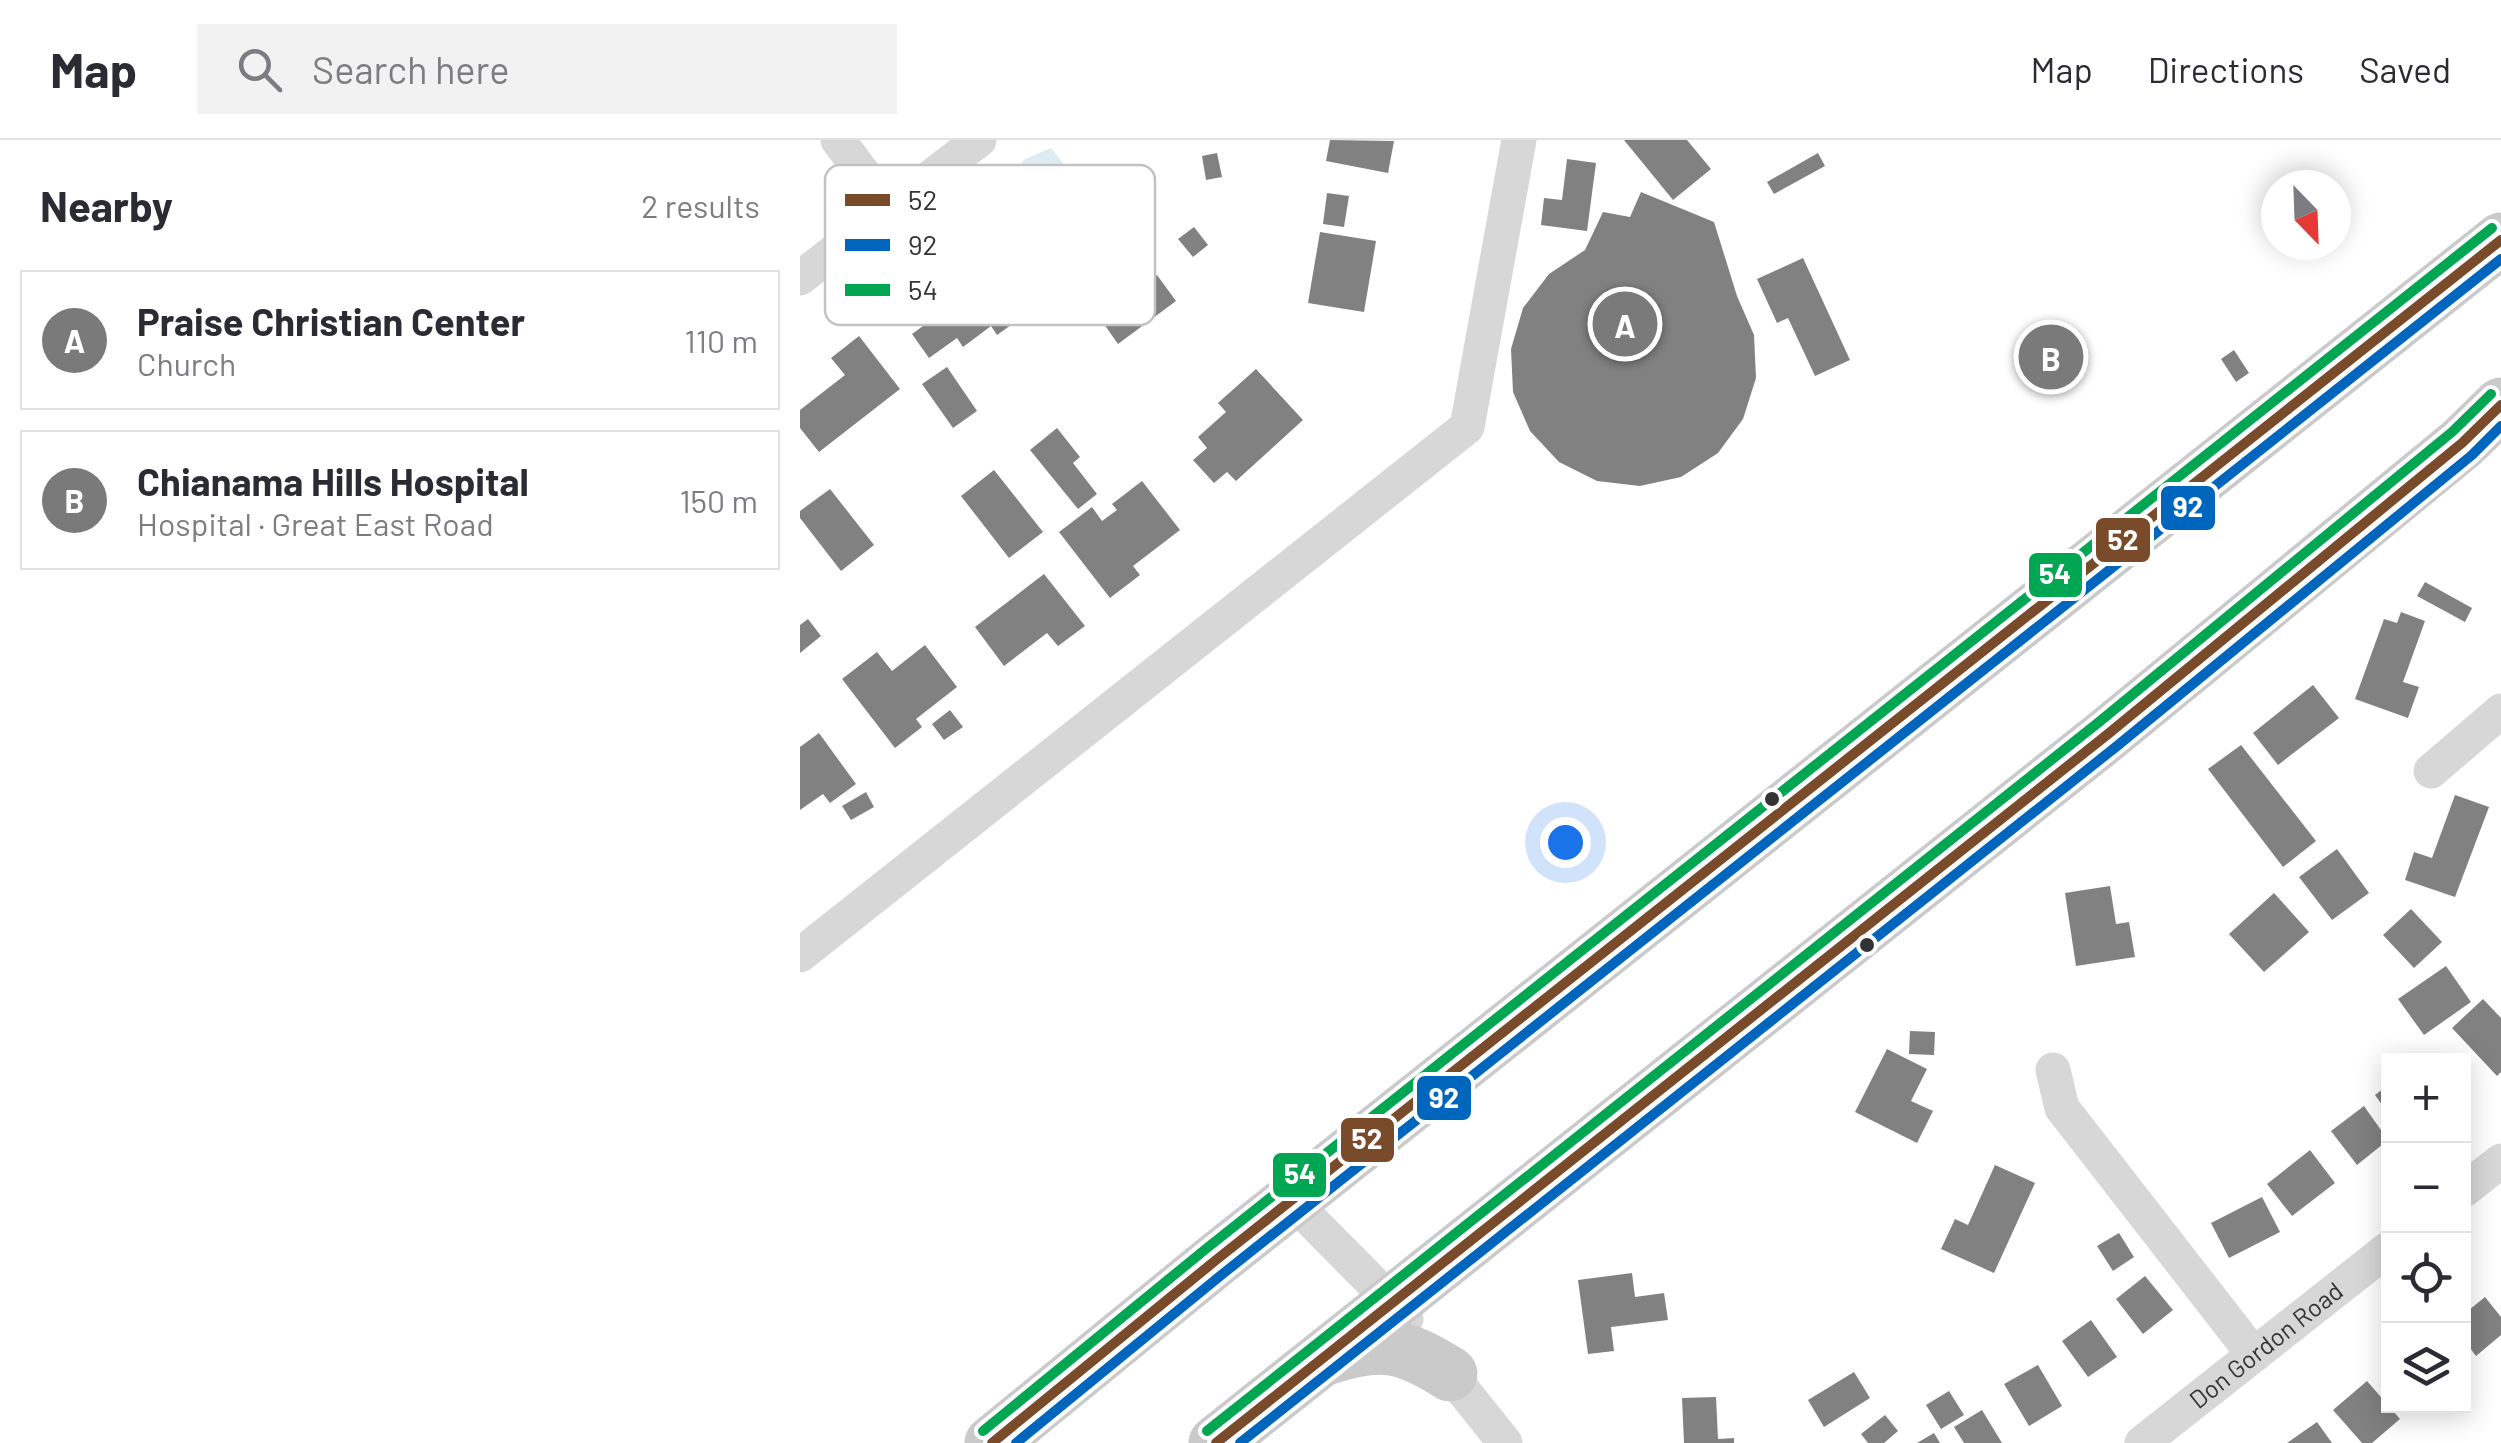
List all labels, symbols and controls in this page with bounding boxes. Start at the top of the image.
search box [197,24,897,114]
text: Map [50,40,137,98]
icon: search [232,42,287,97]
text: Search here [312,46,509,92]
text: Map [2031,48,2093,90]
text: Directions [2148,48,2304,90]
text: Saved [2359,48,2451,90]
legend [825,165,1155,325]
north arrow [2261,170,2351,260]
text: Nearby [40,180,173,230]
text: 52 [908,182,937,216]
text: 2 results [641,186,760,224]
text: 92 [908,227,938,261]
text: 54 [908,272,938,306]
pin: A [1592,286,1658,362]
text: Praise Christian Center [137,298,525,344]
pin: B [2018,320,2084,394]
text: A [64,321,85,359]
text: 110 m [685,321,758,359]
text: Church [137,344,236,382]
text: Chianama Hills Hospital [137,458,529,504]
text: B [65,481,84,519]
text: 150 m [679,481,758,519]
line badge: 92 [2159,484,2217,532]
text: 92 [2173,489,2203,523]
text: Hospital · Great East Road [137,504,494,542]
line badge: 52 [2094,516,2152,564]
text: 52 [2108,522,2138,556]
line badge: 54 [2027,551,2084,599]
text: 54 [2039,556,2071,590]
unlabelled marker [1762,789,1782,809]
your location [1540,817,1591,868]
unlabelled marker [1857,935,1877,955]
map controls [2381,1053,2471,1413]
button: + [2381,1053,2471,1143]
line badge: 92 [1415,1074,1473,1122]
text: 92 [1429,1080,1459,1114]
line badge: 52 [1339,1116,1396,1164]
text: 52 [1352,1121,1382,1155]
button: − [2381,1143,2471,1233]
line badge: 54 [1271,1151,1328,1199]
text: 54 [1284,1156,1316,1190]
button: locate [2381,1233,2471,1323]
street label: Don Gordon Road [2183,1275,2348,1414]
button: layers [2381,1323,2471,1413]

